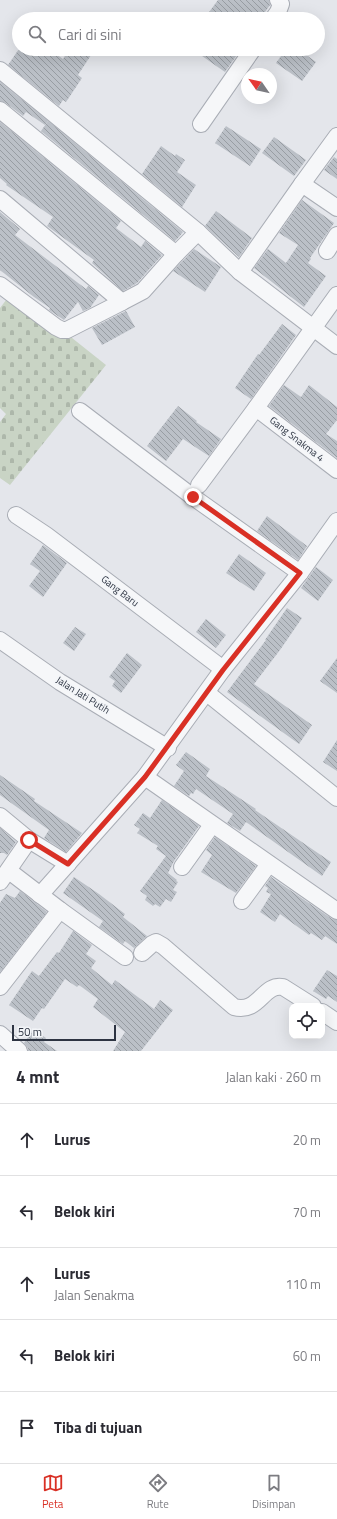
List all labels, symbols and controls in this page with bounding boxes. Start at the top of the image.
search box [12,12,325,56]
icon: search [26,23,48,45]
text: Cari di sini [58,23,122,46]
north arrow [241,68,277,104]
street label: Gang Snakma 4 [267,413,328,465]
route end [184,488,202,506]
street label: Gang Baru [98,572,142,610]
street label: Jalan Jati Putih [53,673,113,717]
route start [20,831,38,849]
map controls [289,1003,325,1039]
button: locate [289,1003,325,1039]
scale bar [12,1023,116,1042]
text: 50 m [18,1024,42,1040]
text: 4 mnt [16,1064,59,1090]
text: Jalan kaki · 260 m [225,1067,321,1087]
text: Lurus [54,1128,90,1151]
icon: ahead [16,1129,38,1151]
text: 20 m [293,1130,321,1150]
text: Belok kiri [54,1200,115,1223]
icon: left [16,1201,38,1223]
text: 70 m [293,1202,321,1222]
text: Lurus [54,1262,90,1285]
icon: ahead [16,1273,38,1295]
text: 110 m [285,1274,321,1294]
text: Jalan Senakma [54,1285,134,1305]
text: Belok kiri [54,1344,115,1367]
icon: left [16,1345,38,1367]
text: 60 m [293,1346,321,1366]
text: Tiba di tujuan [54,1416,142,1439]
icon: arrive [16,1417,38,1439]
tab: Peta [42,1472,64,1512]
tab: Rute [147,1472,169,1512]
tab: Disimpan [252,1472,295,1512]

